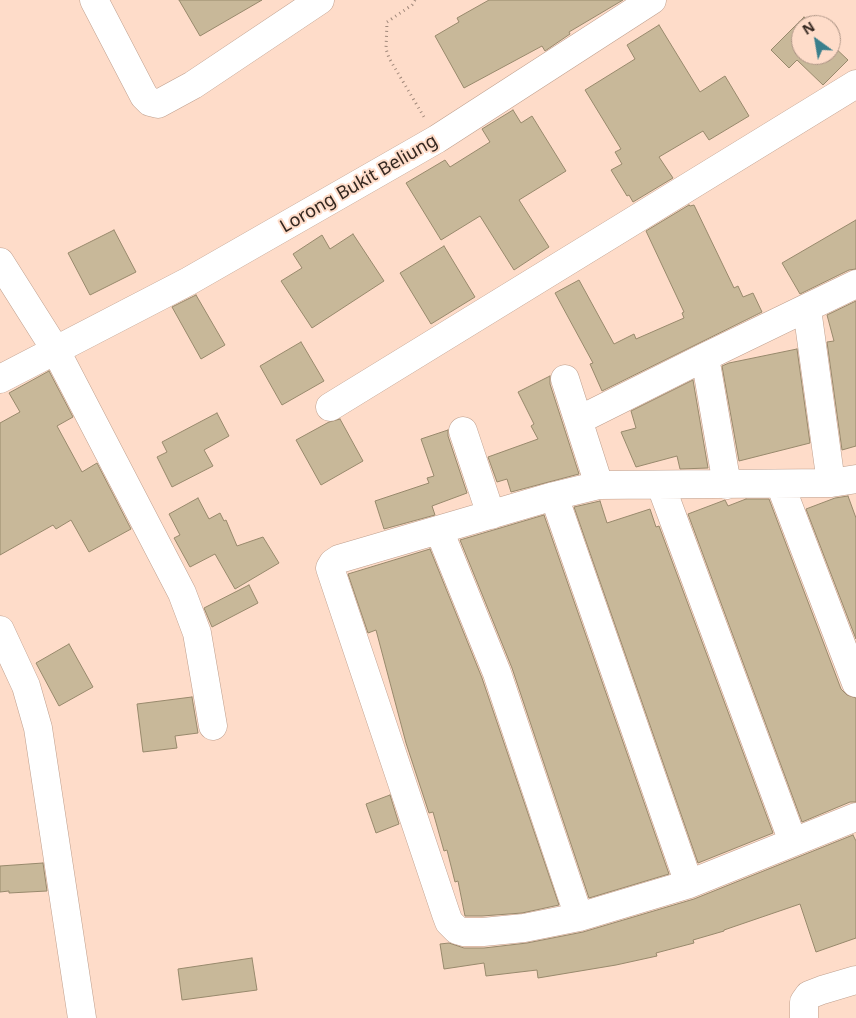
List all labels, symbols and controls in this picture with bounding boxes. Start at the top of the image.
north arrow [791,15,841,65]
text: N [798,17,818,39]
street label: Lorong Bukit Beliung [277,130,441,238]

